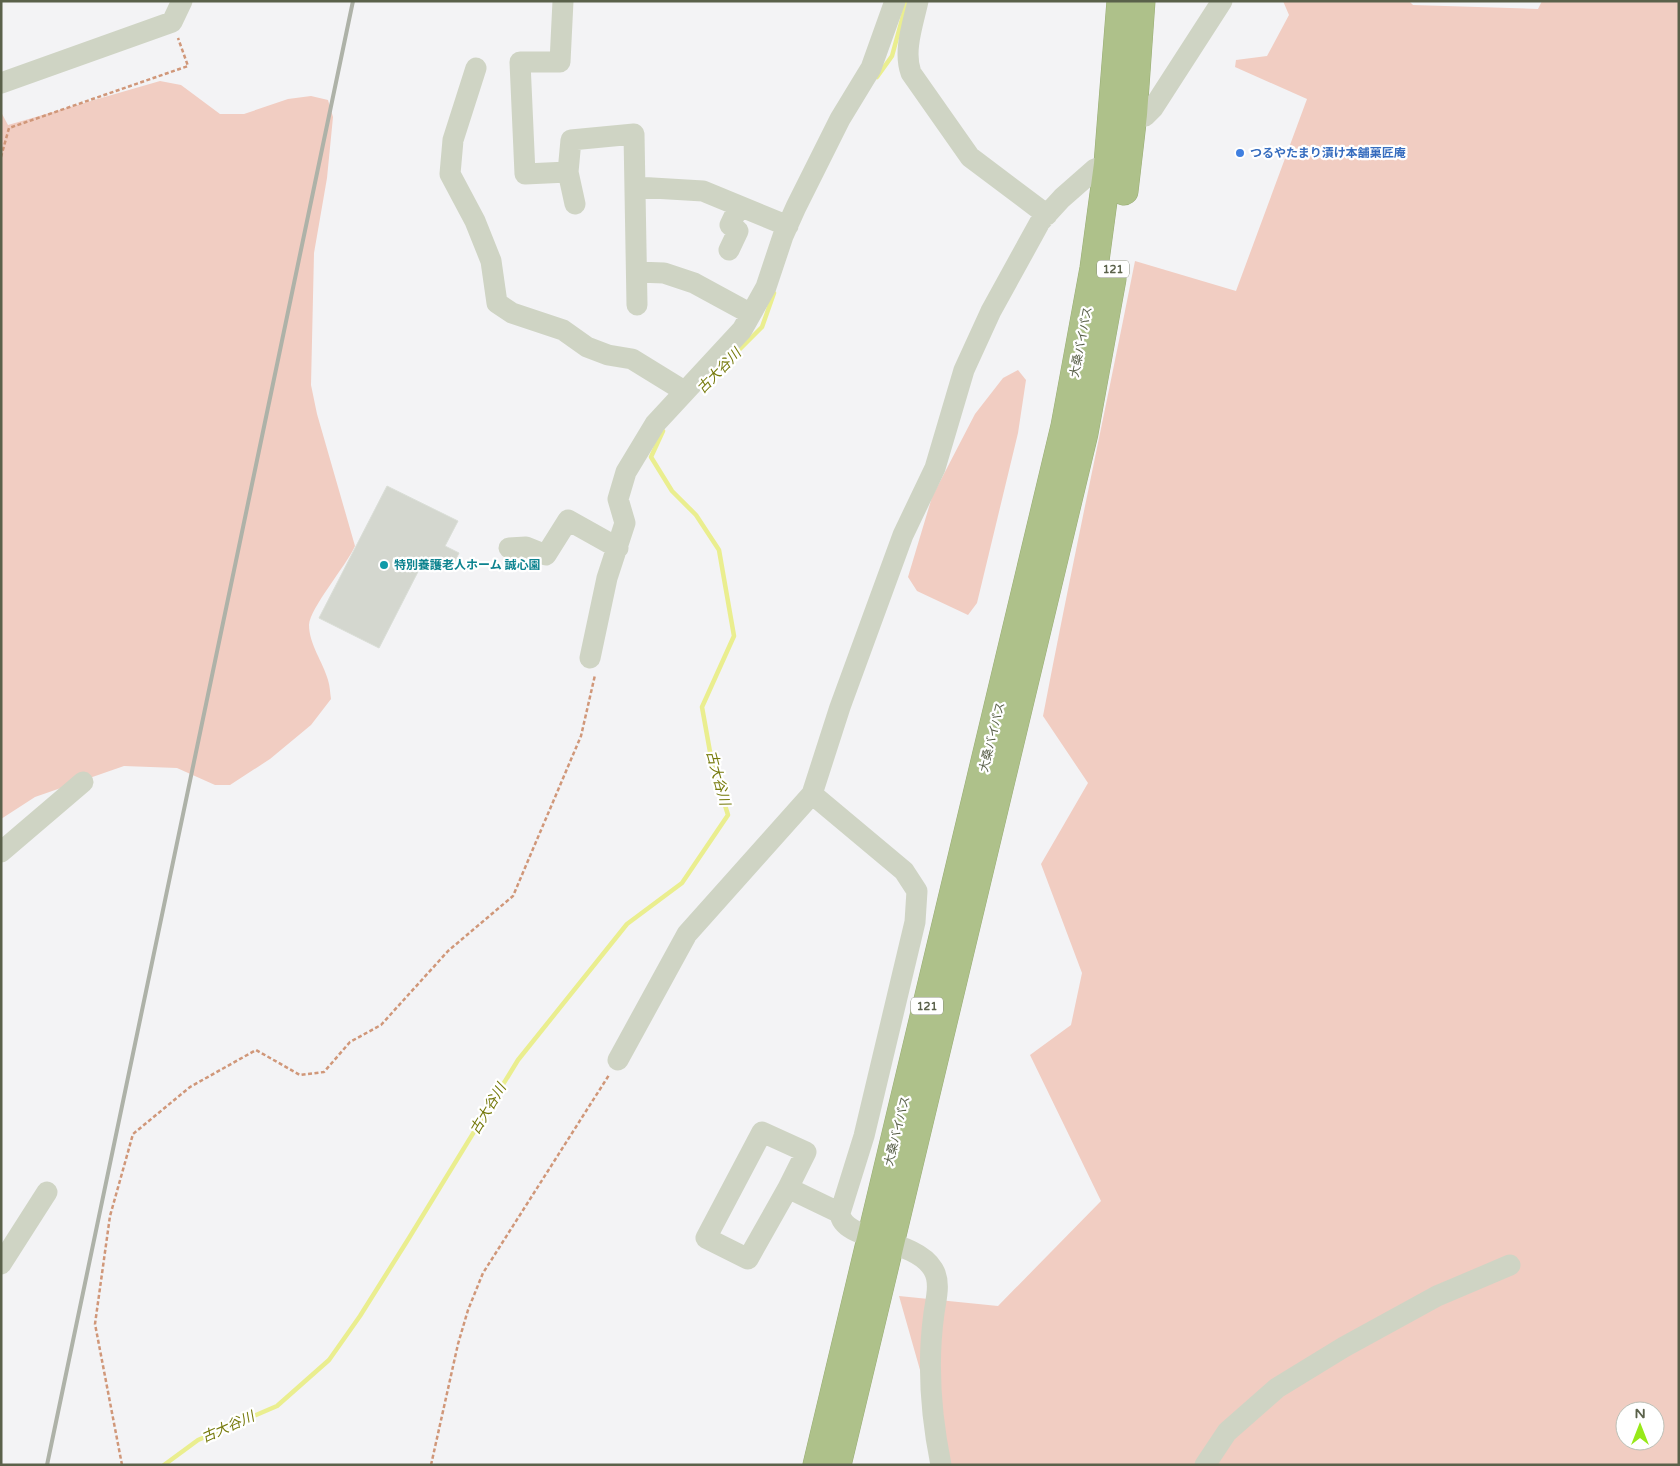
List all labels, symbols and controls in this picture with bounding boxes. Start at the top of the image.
place label: つるやたまり漬け本舗菓匠庵 [1250,146,1406,160]
marker: つるやたまり漬け本舗菓匠庵 [1234,147,1246,159]
road number: 121 [1097,260,1129,278]
street label: 大桑バイパス [1067,305,1095,379]
water label: 古大谷川 [693,344,746,397]
place label: 特別養護老人ホーム 誠心園 [394,558,541,572]
marker: 特別養護老人ホーム 誠心園 [378,559,390,571]
street label: 大桑バイパス [977,700,1007,774]
water label: 古大谷川 [703,749,734,809]
road number: 121 [911,998,943,1014]
water label: 古大谷川 [466,1079,511,1137]
street label: 大桑バイパス [882,1094,912,1168]
north arrow [1615,1401,1665,1451]
text: N [1634,1405,1646,1422]
water label: 古大谷川 [199,1407,259,1446]

